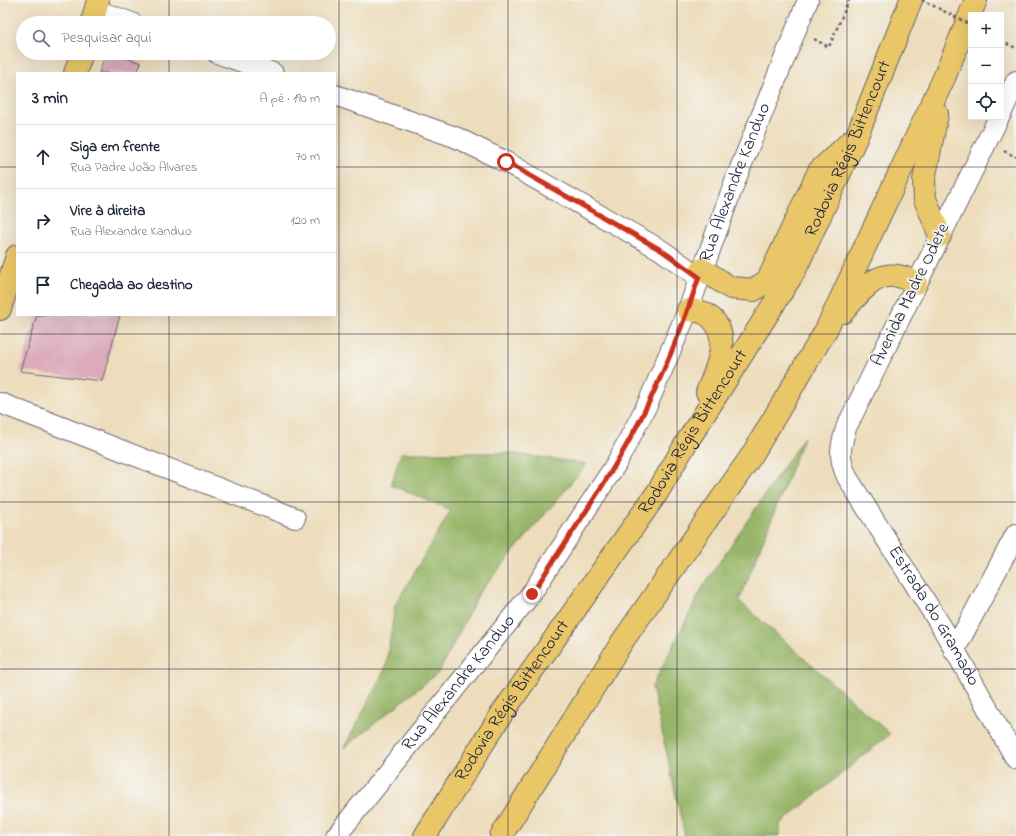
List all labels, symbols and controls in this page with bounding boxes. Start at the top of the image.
map controls [968,12,1004,120]
button: + [968,12,1004,48]
search box [16,16,336,60]
icon: search [30,27,52,49]
text: Pesquisar aqui [62,27,151,49]
button: − [968,48,1004,84]
street label: Rodovia Régis Bittencourt [799,57,898,241]
button: locate [968,84,1004,120]
text: 3 min [32,86,68,111]
text: A pé · 190 m [260,89,320,108]
street label: Rua Alexandre Kanduo [693,99,778,266]
text: Siga em frente [70,136,160,158]
icon: ahead [32,146,54,168]
text: 70 m [296,147,320,166]
route start [497,153,515,171]
text: Rua Padre João Alvares [70,158,197,177]
text: Vire à direita [70,200,145,222]
icon: right [32,210,54,232]
text: 120 m [290,211,320,230]
street label: Avenida Madre Odete [865,218,957,371]
text: Rua Alexandre Kanduo [70,222,192,241]
icon: arrive [32,274,54,296]
text: Chegada ao destino [70,274,193,296]
street label: Rodovia Régis Bittencourt [632,345,755,520]
street label: Estrada do Gramado [881,541,986,691]
route end [523,585,541,603]
street label: Rua Alexandre Kanduo [396,610,522,757]
street label: Rodovia Régis Bittencourt [449,615,577,787]

